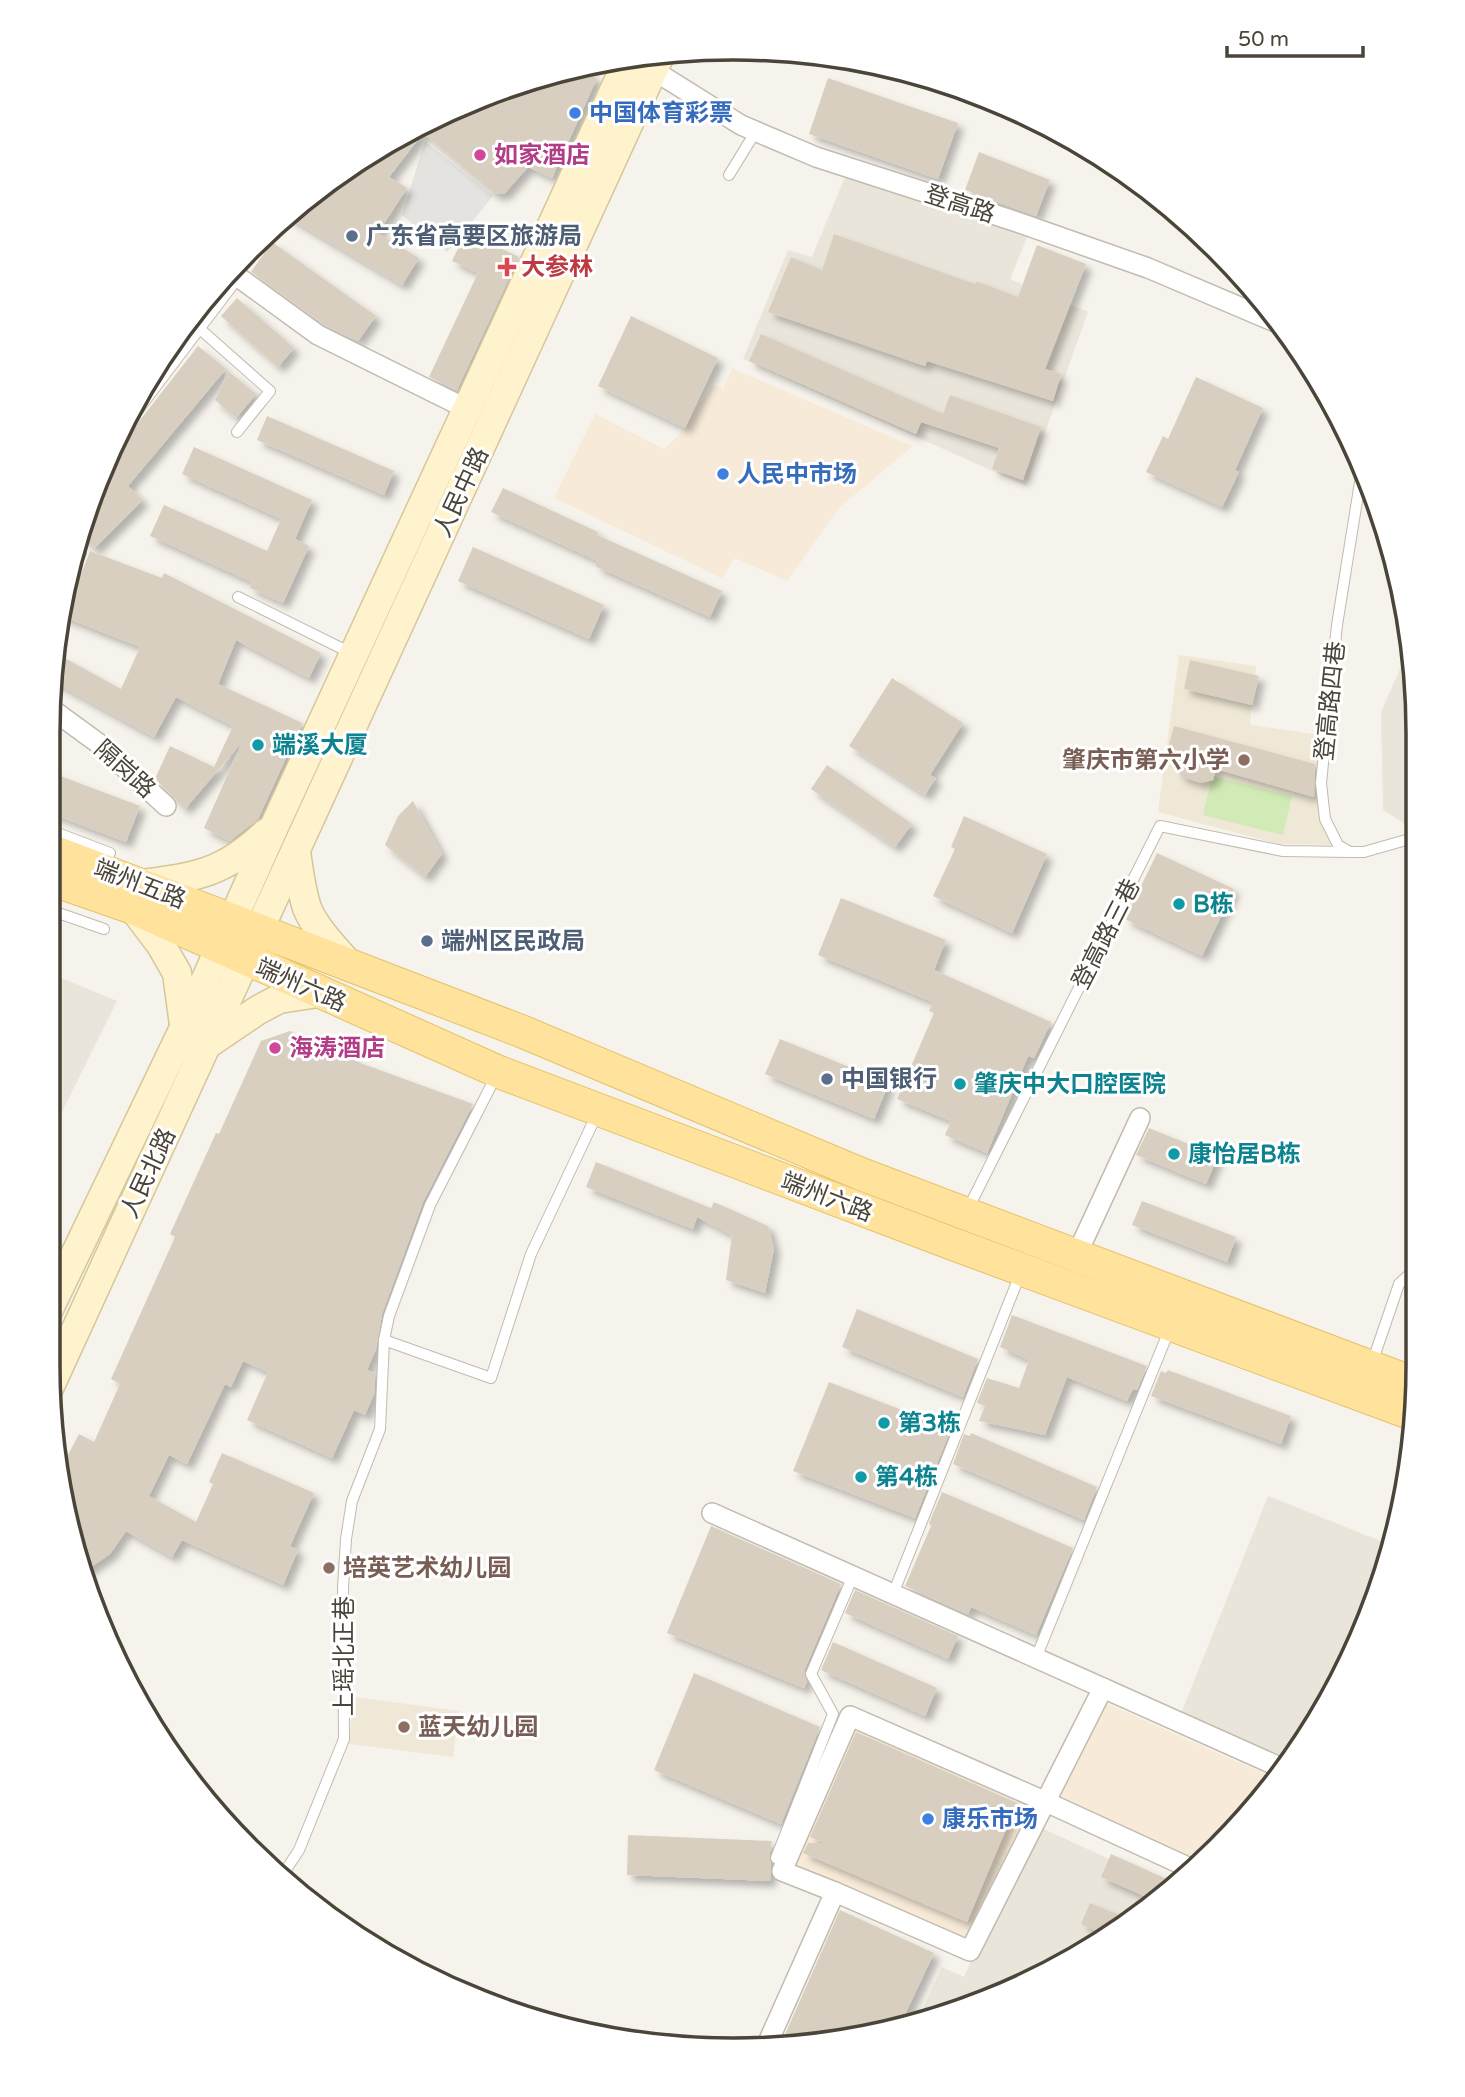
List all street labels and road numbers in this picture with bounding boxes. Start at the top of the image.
street label: 登高路 [921,180,999,229]
street label: 人民中路 [428,443,495,542]
street label: 登高路四巷 [1310,640,1351,762]
street label: 隔岗路 [88,735,161,804]
street label: 端州五路 [90,854,190,915]
street label: 登高路三巷 [1066,874,1147,994]
street label: 端州六路 [251,953,351,1018]
street label: 人民北路 [115,1124,182,1223]
street label: 端州六路 [777,1167,877,1228]
street label: 上瑶北正巷 [330,1596,359,1716]

